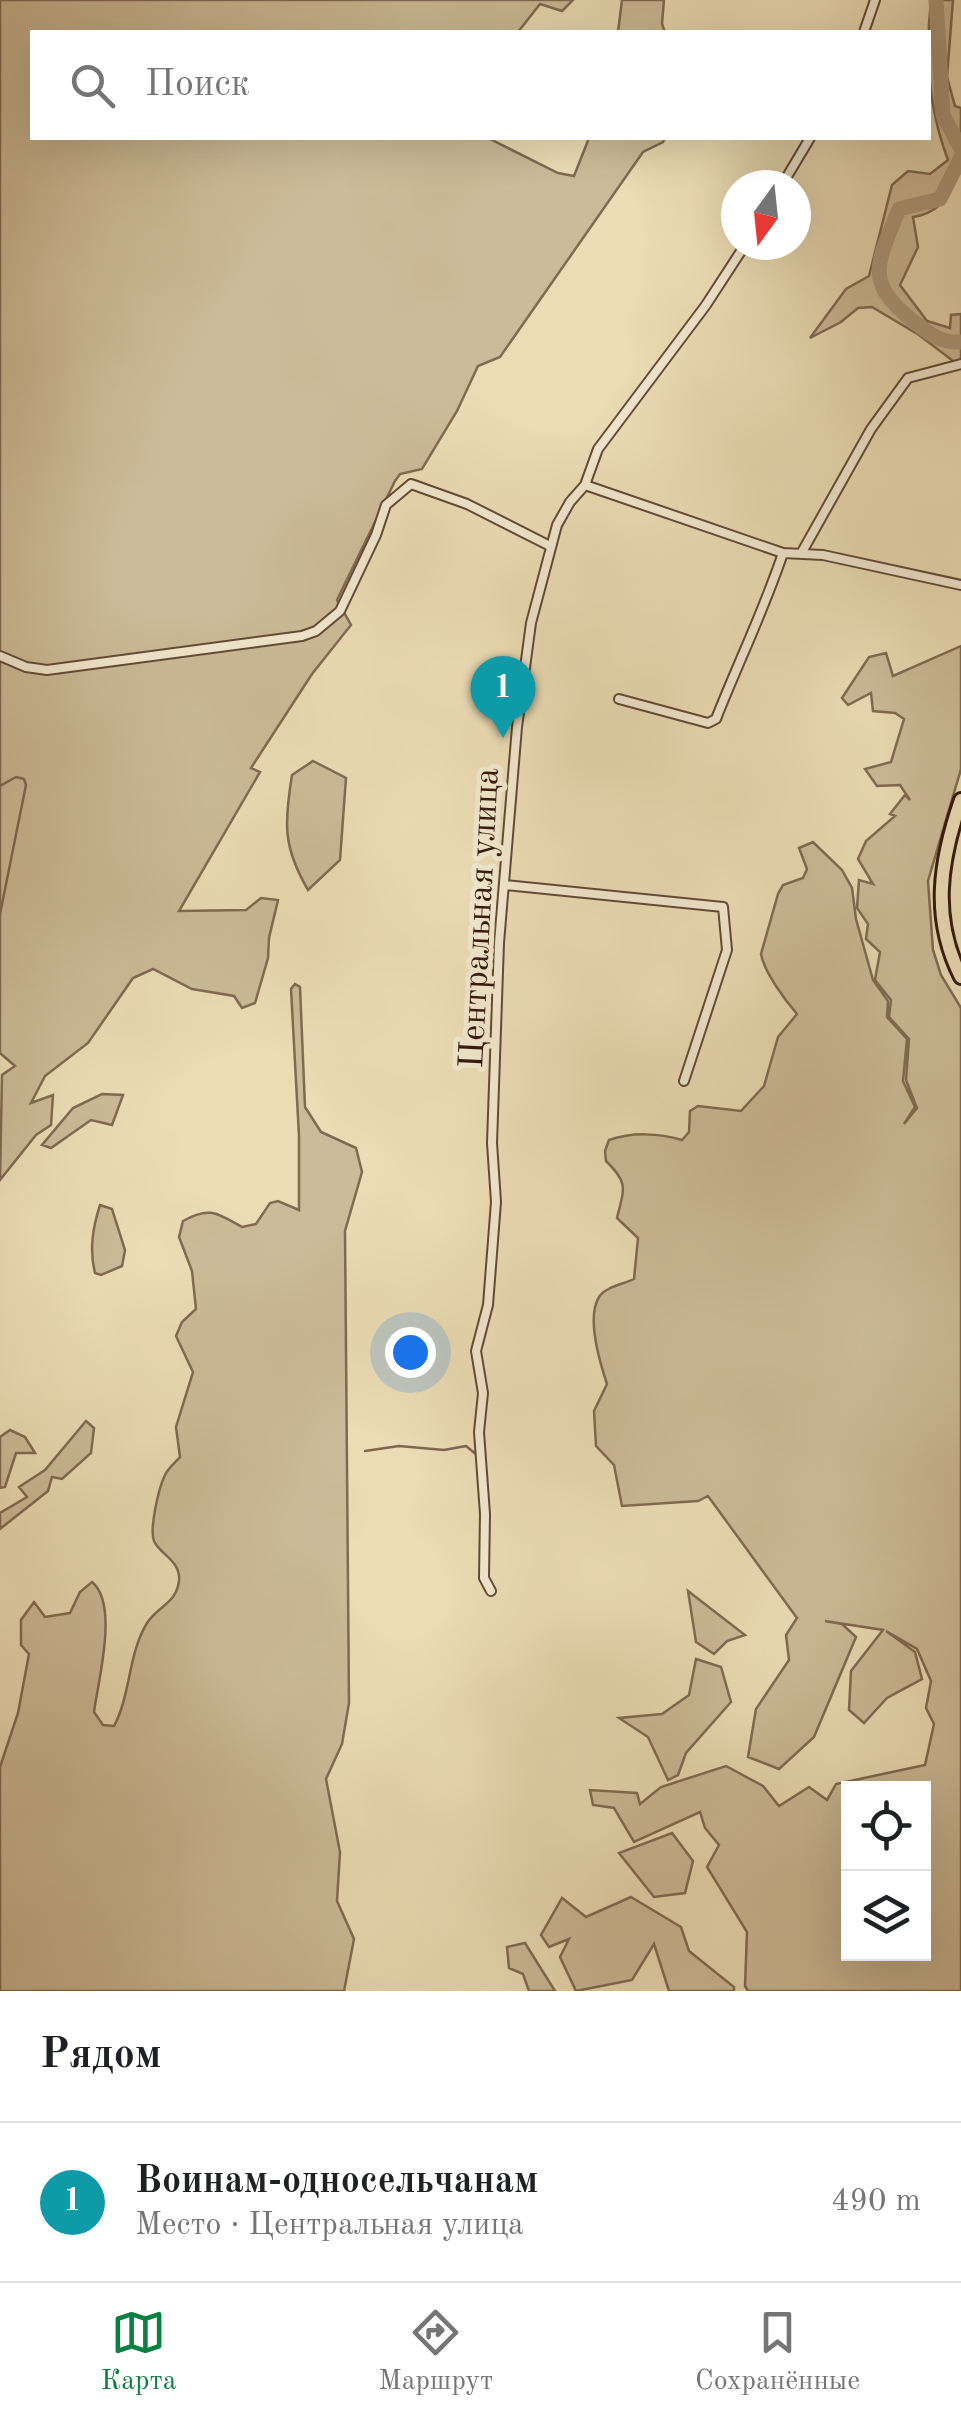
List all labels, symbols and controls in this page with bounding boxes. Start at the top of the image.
search box [30,30,931,140]
icon: search [65,58,120,113]
text: Поиск [145,66,250,104]
north arrow [721,170,811,260]
pin: 1 [470,656,536,738]
street label: Центральная улица [455,767,506,1070]
your location [385,1327,436,1378]
map controls [841,1781,931,1961]
button: locate [841,1781,931,1871]
button: layers [841,1871,931,1961]
text: Рядом [40,2035,162,2077]
text: Воинам-односельчанам [135,2163,538,2201]
text: 1 [63,2186,82,2218]
text: 490 m [831,2186,921,2218]
text: Место · Центральная улица [135,2210,524,2242]
tab: Карта [101,2305,177,2400]
tab: Маршрут [378,2305,493,2400]
tab: Сохранённые [695,2305,860,2400]

